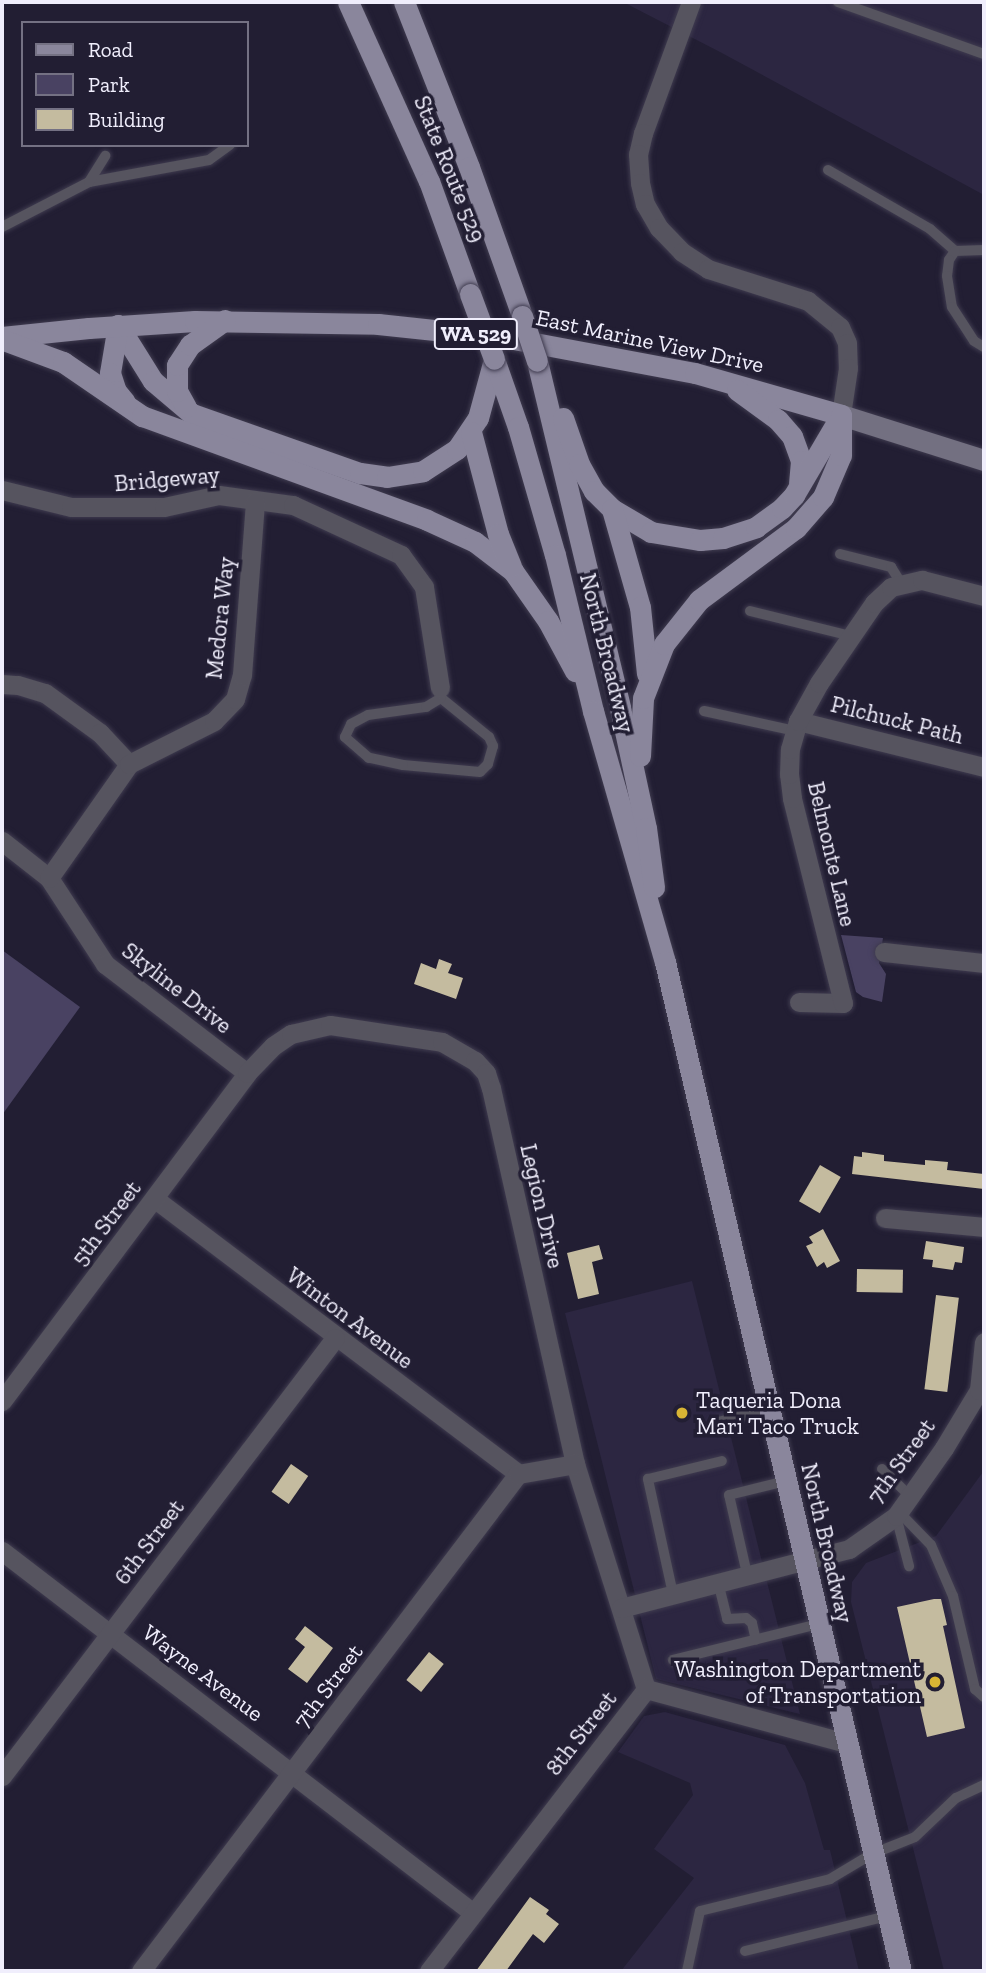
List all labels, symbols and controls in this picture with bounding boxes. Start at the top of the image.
legend [21,21,248,147]
text: Road [88,37,133,62]
text: Park [88,72,130,97]
street label: State Route 529 [408,92,492,246]
text: Building [88,107,165,132]
street label: East Marine View Drive [533,303,767,379]
road number: WA 529 [432,316,520,352]
street label: Bridgeway [113,461,221,497]
street label: Medora Way [200,555,240,681]
street label: North Broadway [574,570,640,736]
street label: Pilchuck Path [828,690,966,750]
street label: Belmonte Lane [802,779,862,929]
street label: Skyline Drive [117,937,237,1039]
street label: Legion Drive [514,1141,570,1271]
street label: 5th Street [65,1175,147,1271]
street label: Winton Avenue [281,1261,419,1375]
place label: Taqueria Dona Mari Taco Truck [696,1386,860,1440]
marker: Taqueria Dona Mari Taco Truck [674,1405,690,1421]
street label: 7th Street [861,1413,941,1509]
street label: North Broadway [795,1460,859,1626]
street label: 6th Street [108,1494,190,1590]
street label: Wayne Avenue [137,1618,269,1728]
street label: 7th Street [287,1639,369,1733]
place label: Washington Department of Transportation [674,1655,921,1709]
marker: Washington Department of Transportation [927,1674,943,1690]
street label: 8th Street [539,1685,623,1781]

